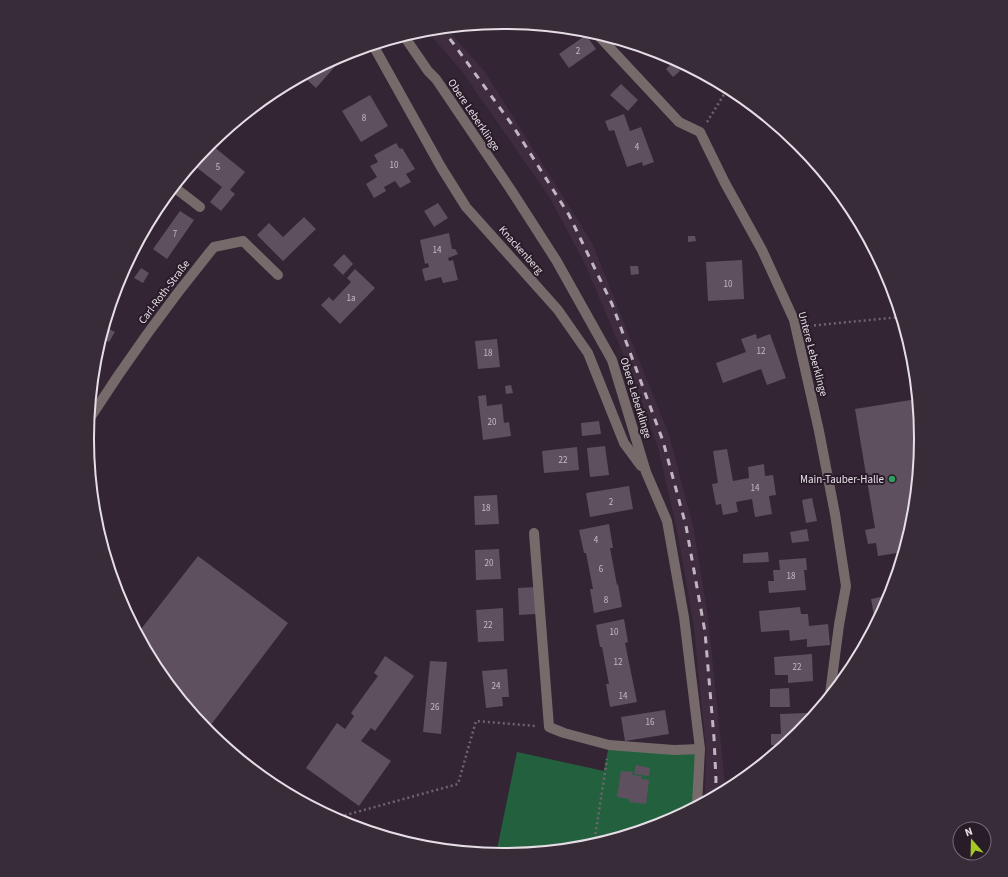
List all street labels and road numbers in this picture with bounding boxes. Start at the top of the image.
street label: Obere Leberklinge [444,76,504,154]
street label: Knackenberg [495,223,547,278]
street label: Carl-Roth-Straße [135,256,193,327]
street label: Untere Leberklinge [794,310,832,399]
street label: Obere Leberklinge [617,356,656,441]

